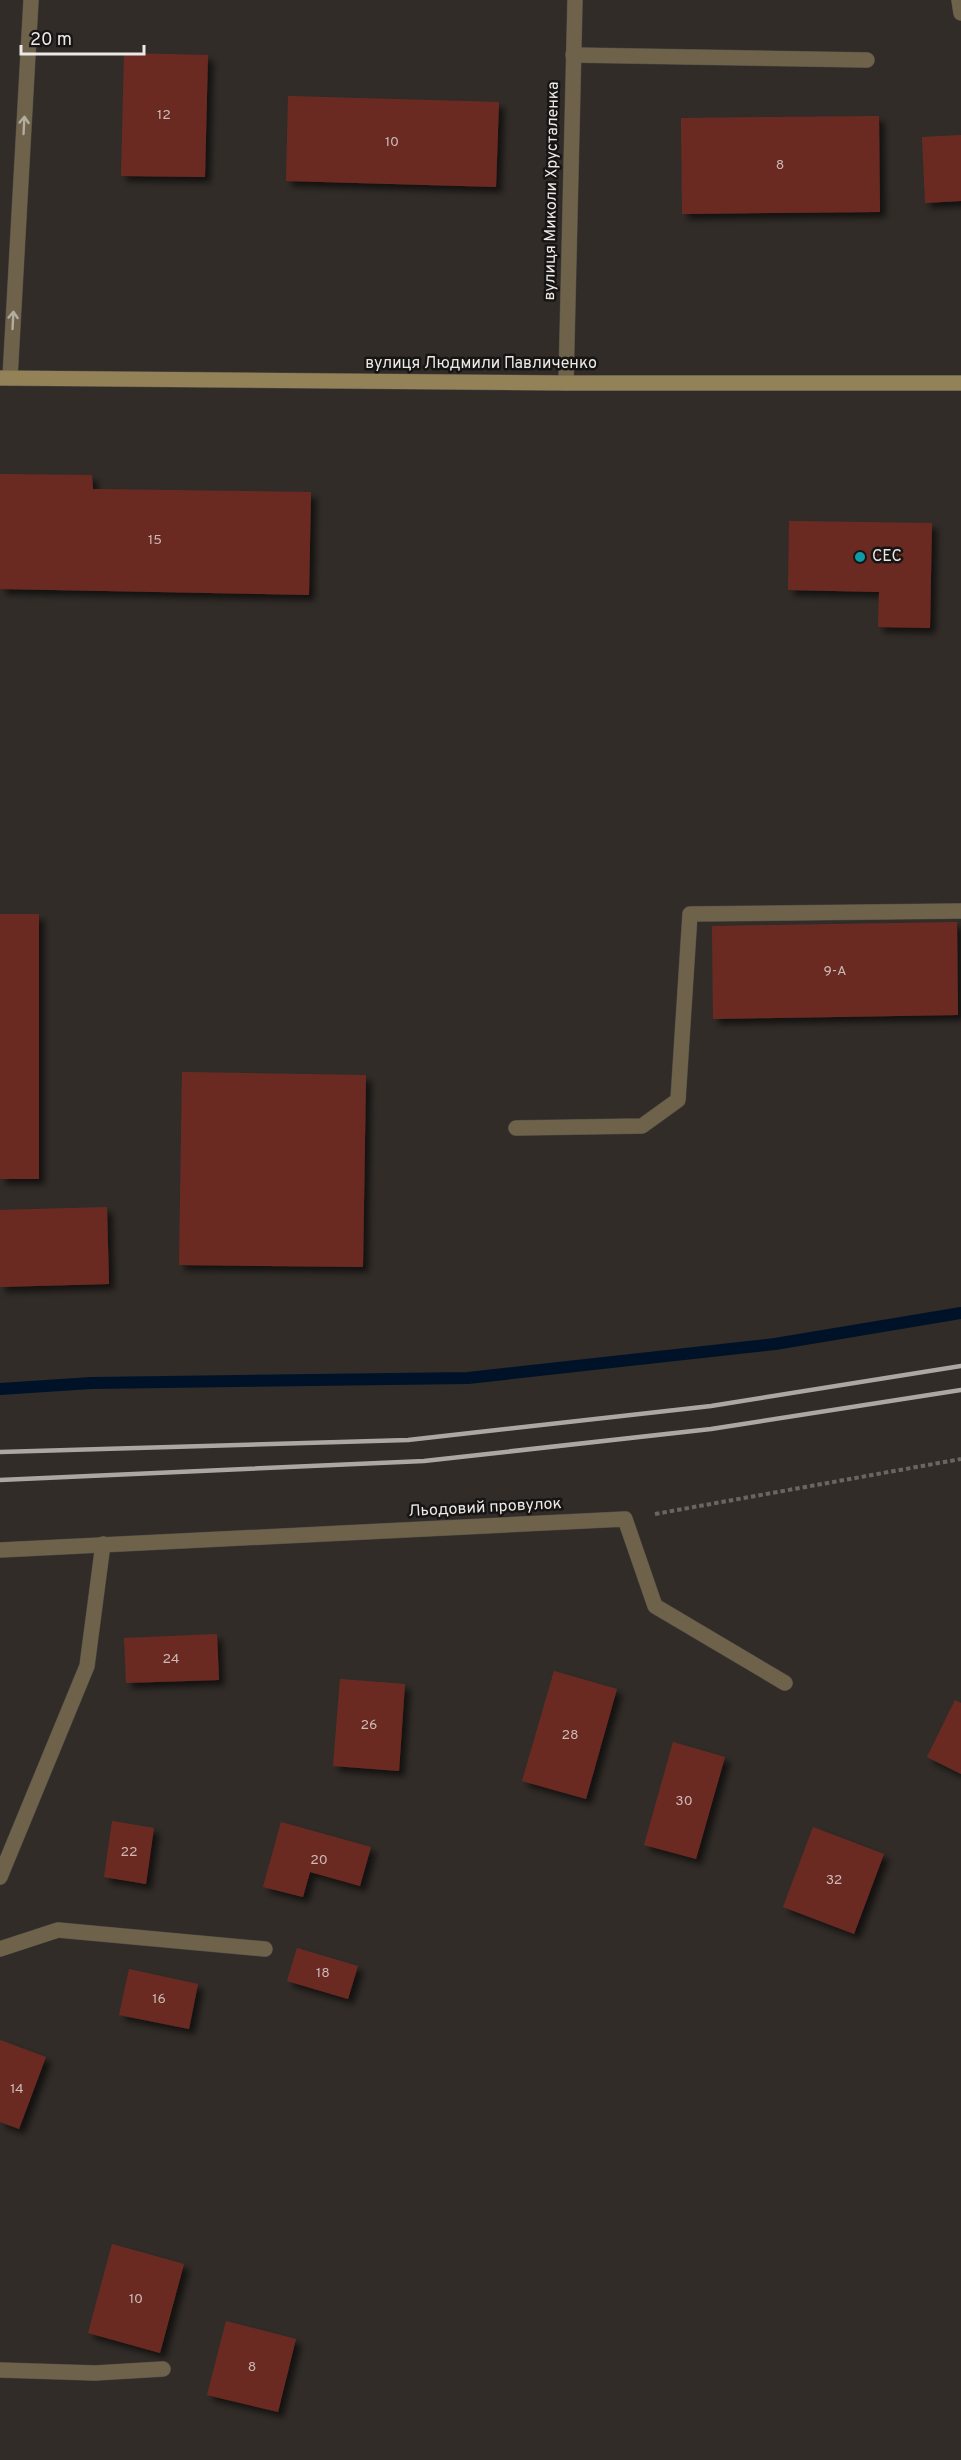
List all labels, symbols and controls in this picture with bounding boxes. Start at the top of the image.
scale bar [21,18,144,56]
text: 20 m [30,29,72,52]
street label: вулиця Миколи Хрусталенка [540,81,564,301]
house number: 12 [157,107,171,124]
one-way arrow [19,116,30,136]
house number: 10 [385,134,399,151]
house number: 8 [776,157,784,174]
one-way arrow [8,310,19,330]
street label: вулиця Людмили Павличенко [365,354,597,374]
house number: 15 [148,532,162,549]
place label: СЕС [872,547,902,567]
marker: СЕС [853,550,867,564]
house number: 9-А [823,963,847,980]
street label: Льодовий провулок [408,1494,562,1522]
house number: 24 [162,1651,180,1668]
house number: 26 [361,1717,377,1734]
house number: 28 [561,1727,579,1744]
house number: 30 [675,1793,693,1810]
house number: 22 [120,1844,138,1861]
house number: 20 [310,1852,328,1869]
house number: 32 [826,1872,842,1889]
house number: 18 [316,1965,330,1982]
house number: 16 [152,1991,166,2008]
house number: 14 [10,2081,24,2098]
house number: 10 [129,2291,143,2308]
house number: 8 [248,2359,256,2376]

